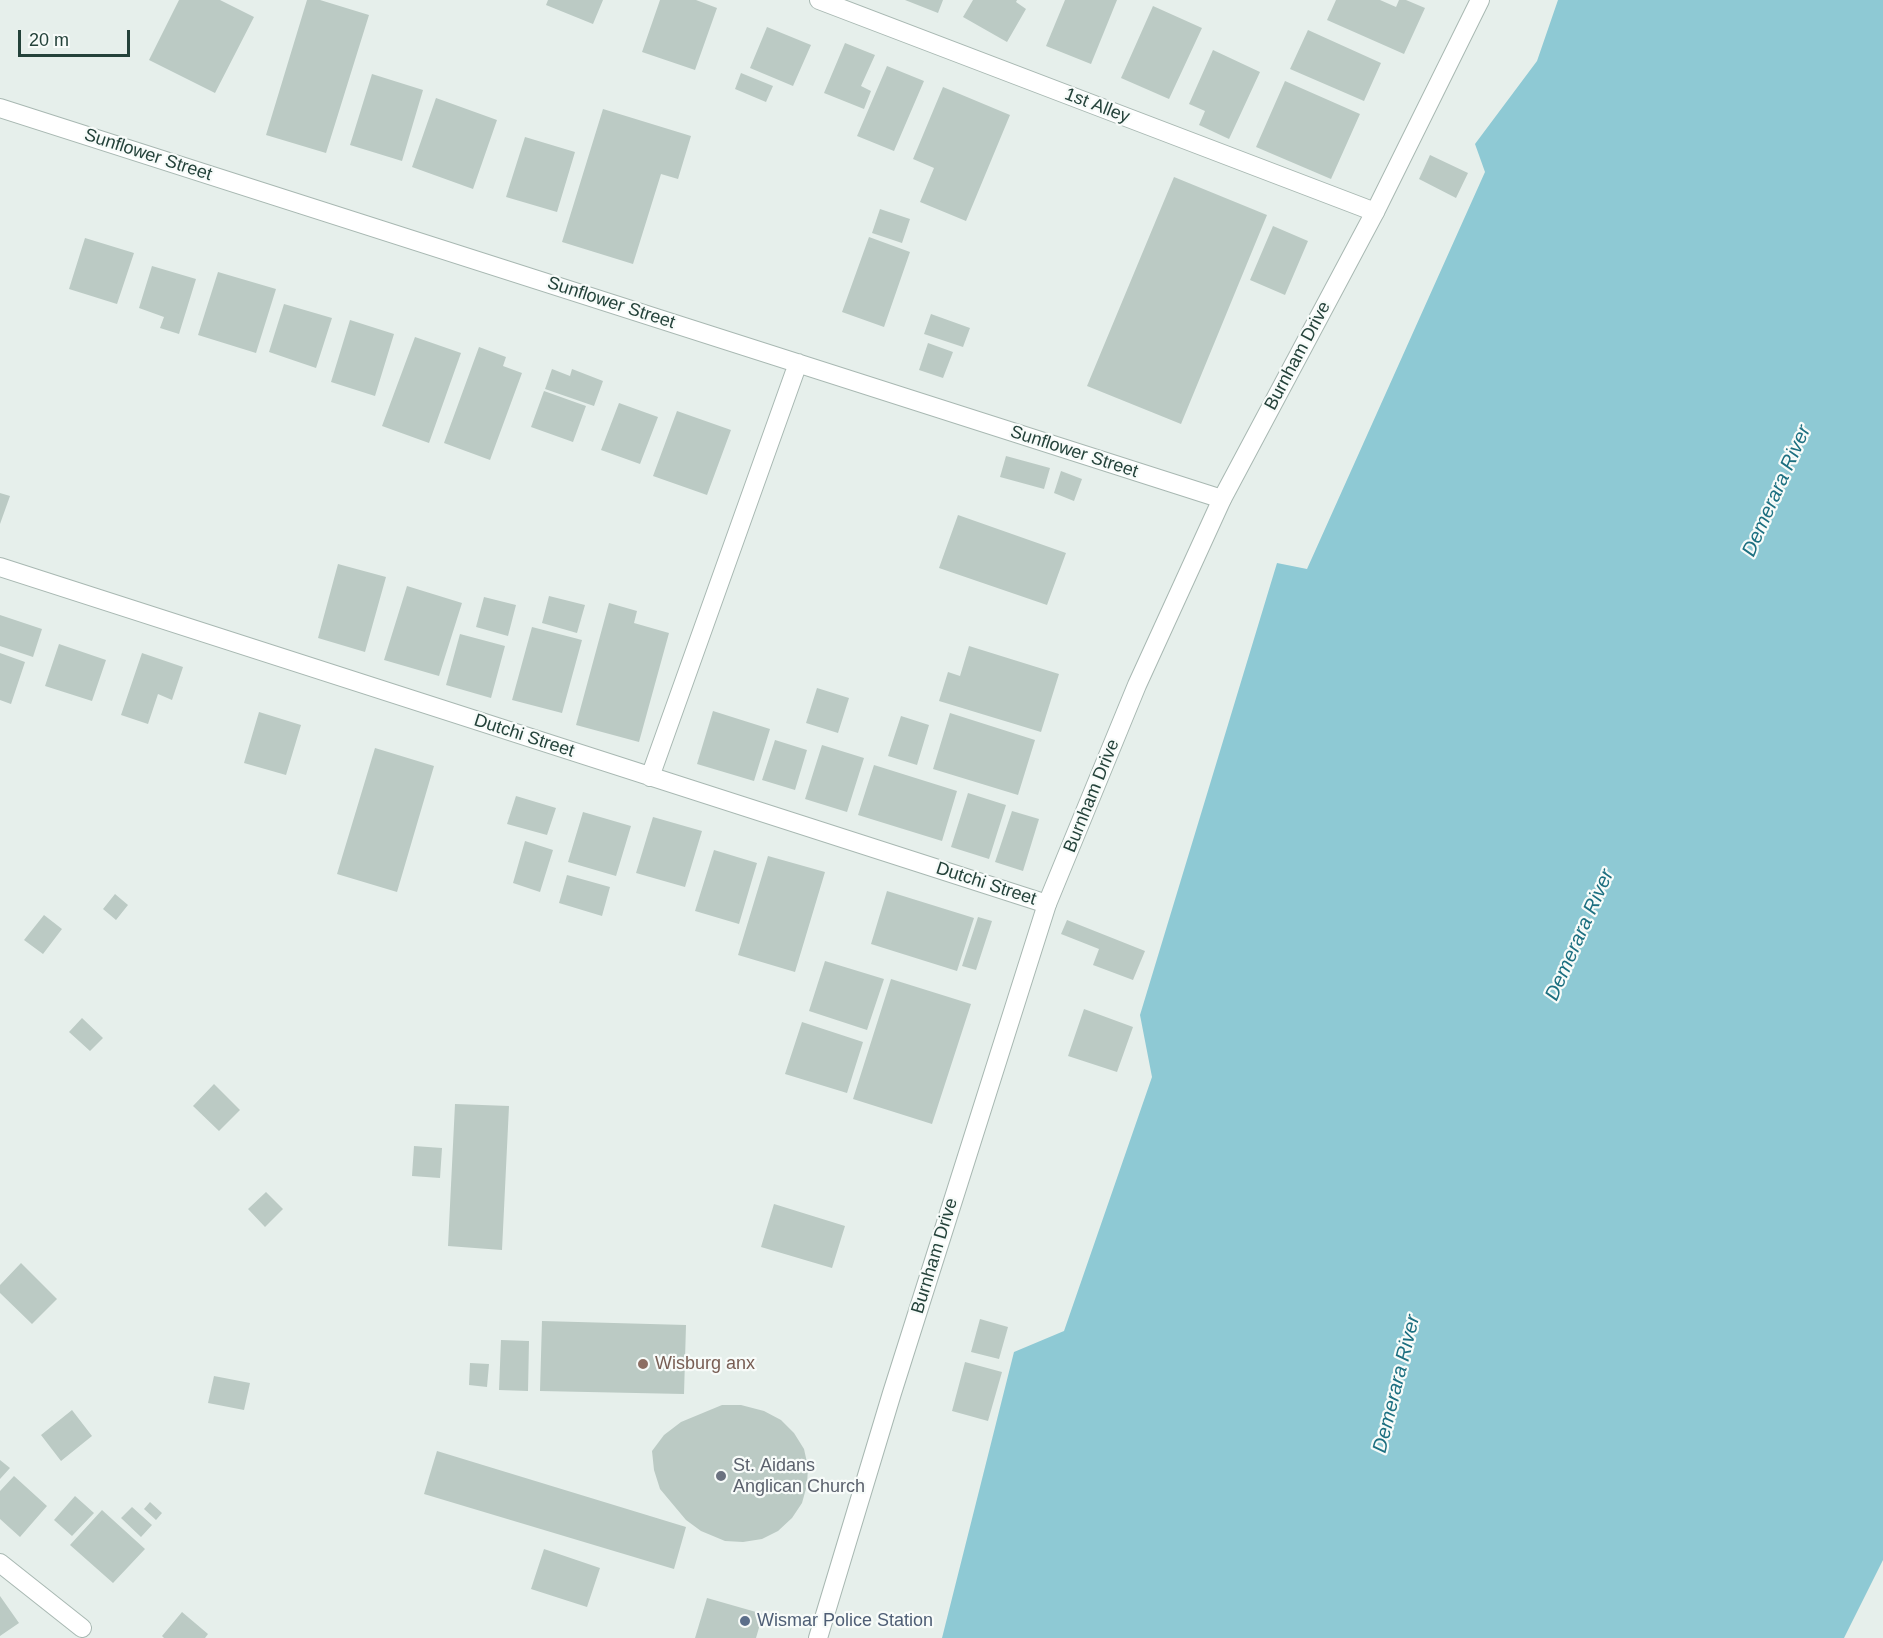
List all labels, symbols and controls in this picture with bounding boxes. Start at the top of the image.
scale bar [21,18,134,56]
text: 20 m [29,30,69,50]
street label: 1st Alley [1061,84,1133,128]
street label: Sunflower Street [81,124,215,186]
street label: Sunflower Street [544,272,678,334]
street label: Burnham Drive [1260,298,1336,414]
street label: Sunflower Street [1007,421,1141,483]
water label: Demerara River [1737,422,1817,560]
street label: Dutchi Street [471,710,577,762]
street label: Burnham Drive [1060,736,1124,856]
street label: Dutchi Street [933,858,1039,910]
water label: Demerara River [1540,866,1620,1004]
street label: Burnham Drive [907,1195,963,1317]
water label: Demerara River [1368,1313,1426,1455]
place label: Wisburg anx [655,1353,755,1375]
marker: Wisburg anx [636,1357,650,1371]
place label: St. Aidans Anglican Church [733,1455,865,1498]
marker: St. Aidans Anglican Church [714,1469,728,1483]
place label: Wismar Police Station [757,1610,933,1632]
marker: Wismar Police Station [738,1614,752,1628]

